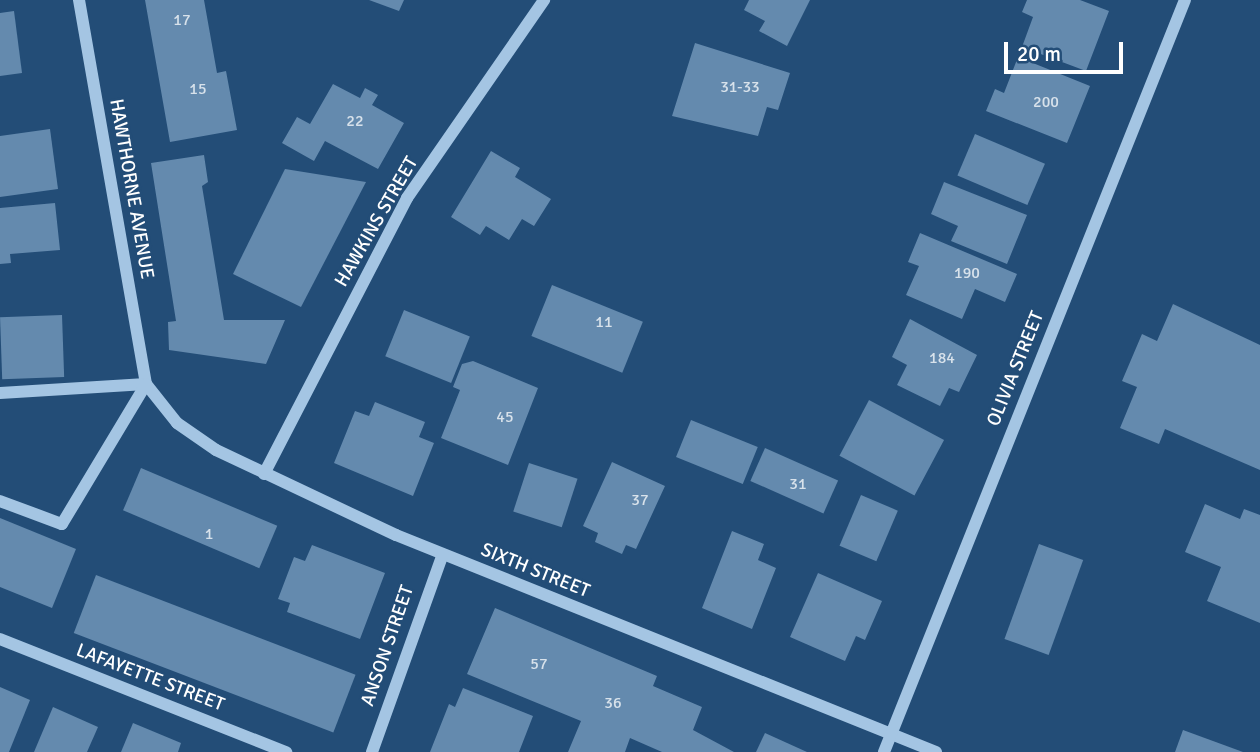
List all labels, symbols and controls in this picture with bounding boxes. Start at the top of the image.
house number: 17 [173,10,191,30]
scale bar [1008,28,1127,72]
text: 20 m [1017,41,1061,67]
house number: 31-33 [720,77,760,97]
house number: 15 [189,79,207,99]
house number: 200 [1033,92,1059,112]
street label: HAWTHORNE AVENUE [104,97,158,281]
house number: 22 [346,111,364,131]
street label: HAWKINS STREET [331,153,423,291]
house number: 190 [954,263,980,283]
street label: OLIVIA STREET [983,308,1049,430]
house number: 11 [595,312,613,332]
house number: 184 [929,348,955,368]
house number: 45 [496,407,514,427]
house number: 31 [789,474,807,494]
house number: 37 [631,490,649,510]
house number: 1 [205,524,213,544]
street label: SIXTH STREET [477,539,593,603]
street label: ANSON STREET [357,583,419,709]
street label: LAFAYETTE STREET [73,639,227,717]
house number: 57 [530,654,548,674]
house number: 36 [604,693,622,713]

